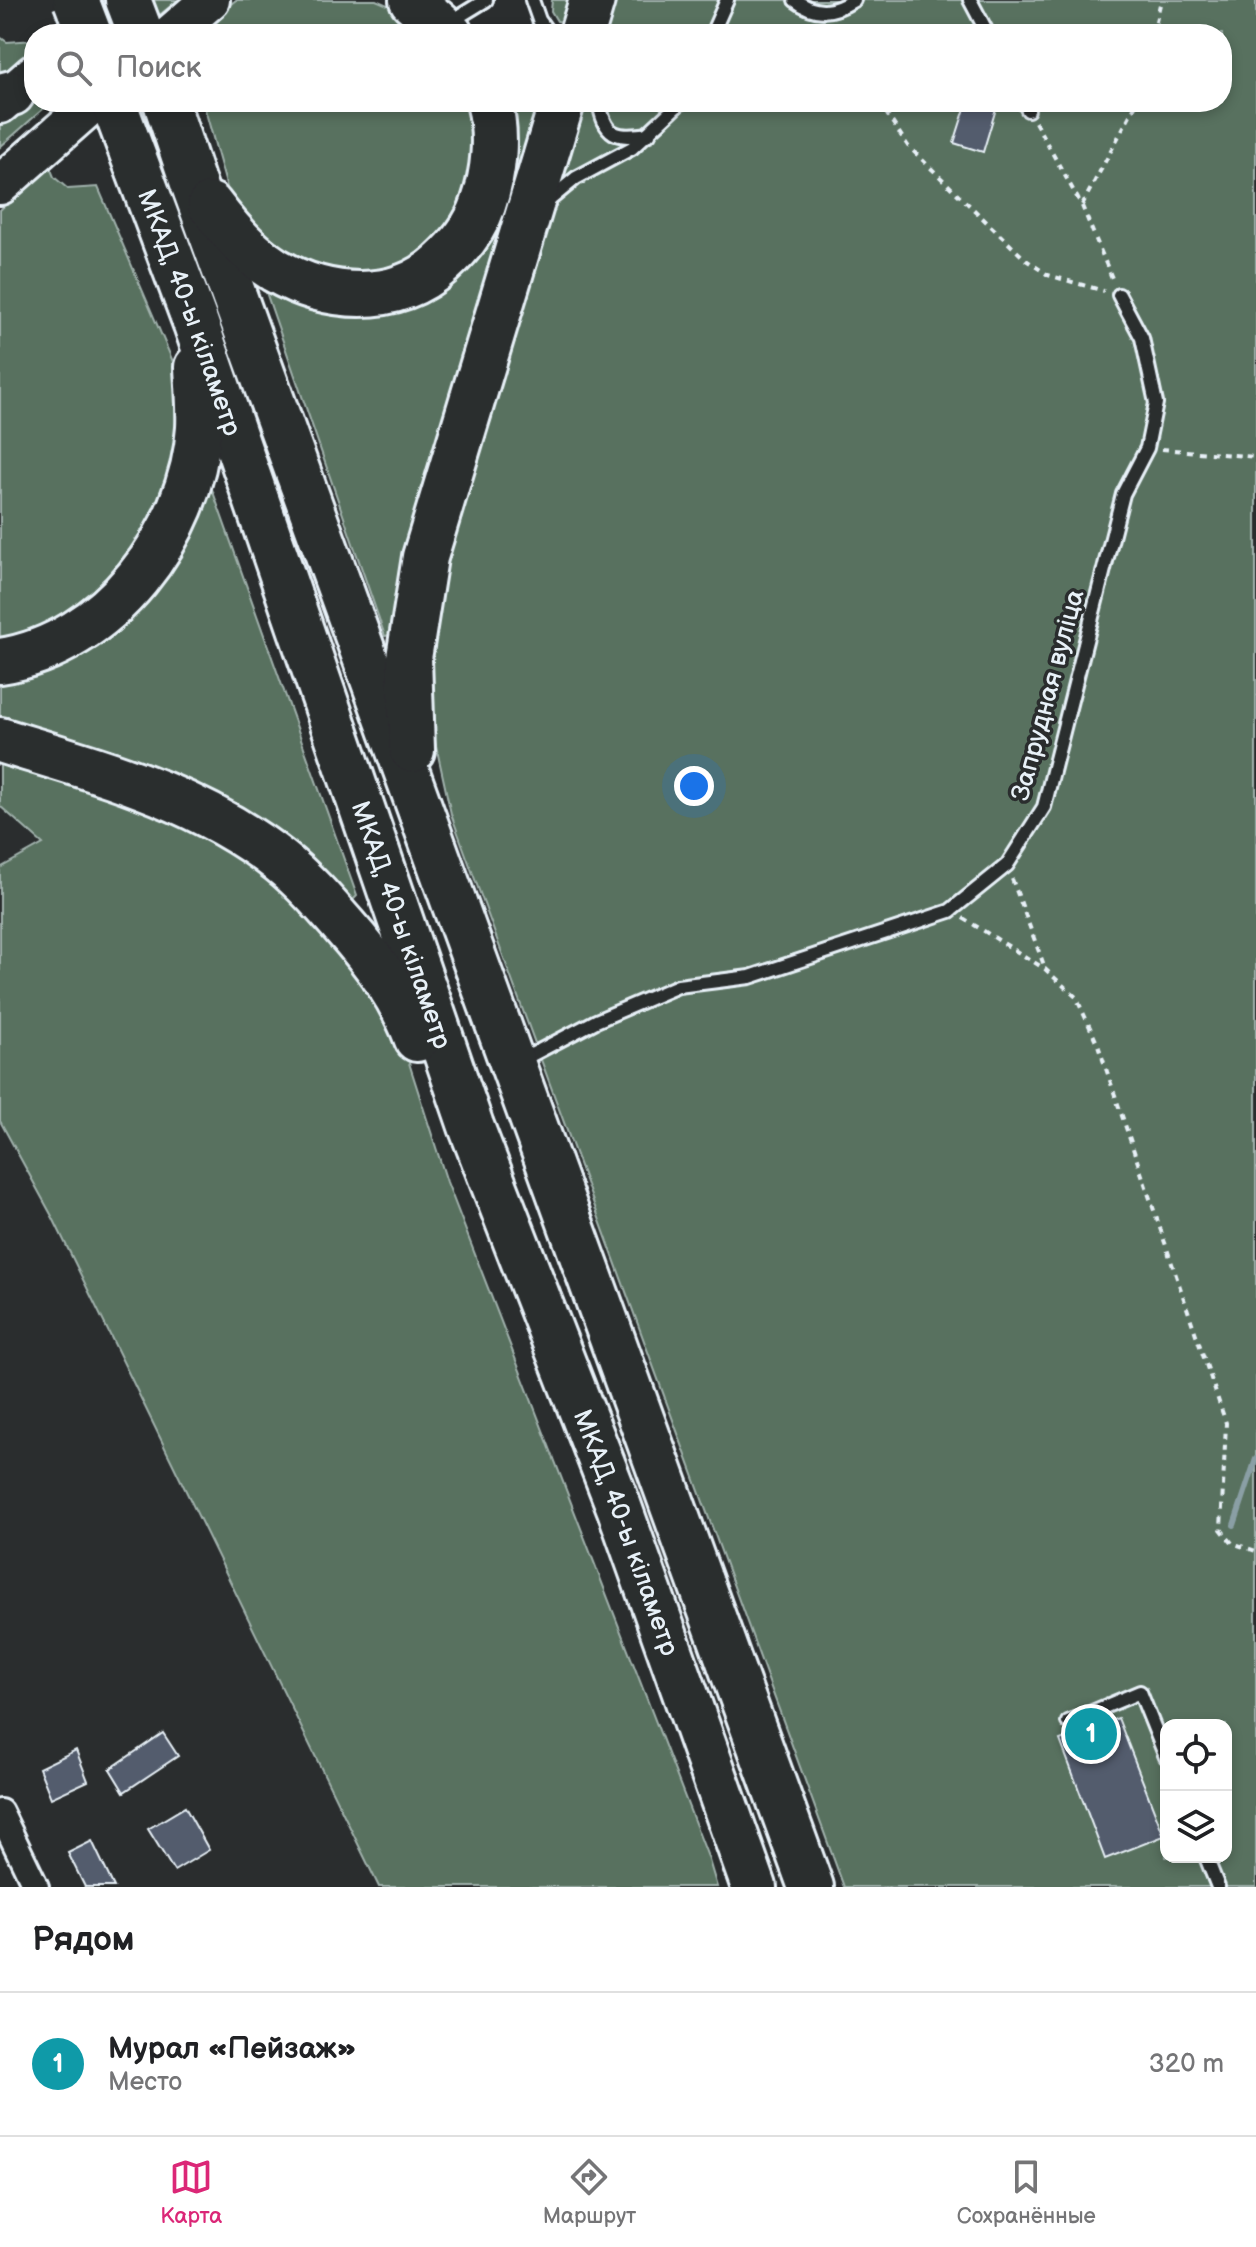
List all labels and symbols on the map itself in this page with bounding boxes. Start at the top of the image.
street label: МКАД, 40-ы кіламетр [130,185,247,440]
street label: Запрудная вуліца [1005,587,1092,804]
your location [674,766,714,806]
street label: МКАД, 40-ы кіламетр [344,797,457,1053]
street label: МКАД, 40-ы кіламетр [566,1406,685,1660]
pin: 1 [1065,1704,1117,1764]

